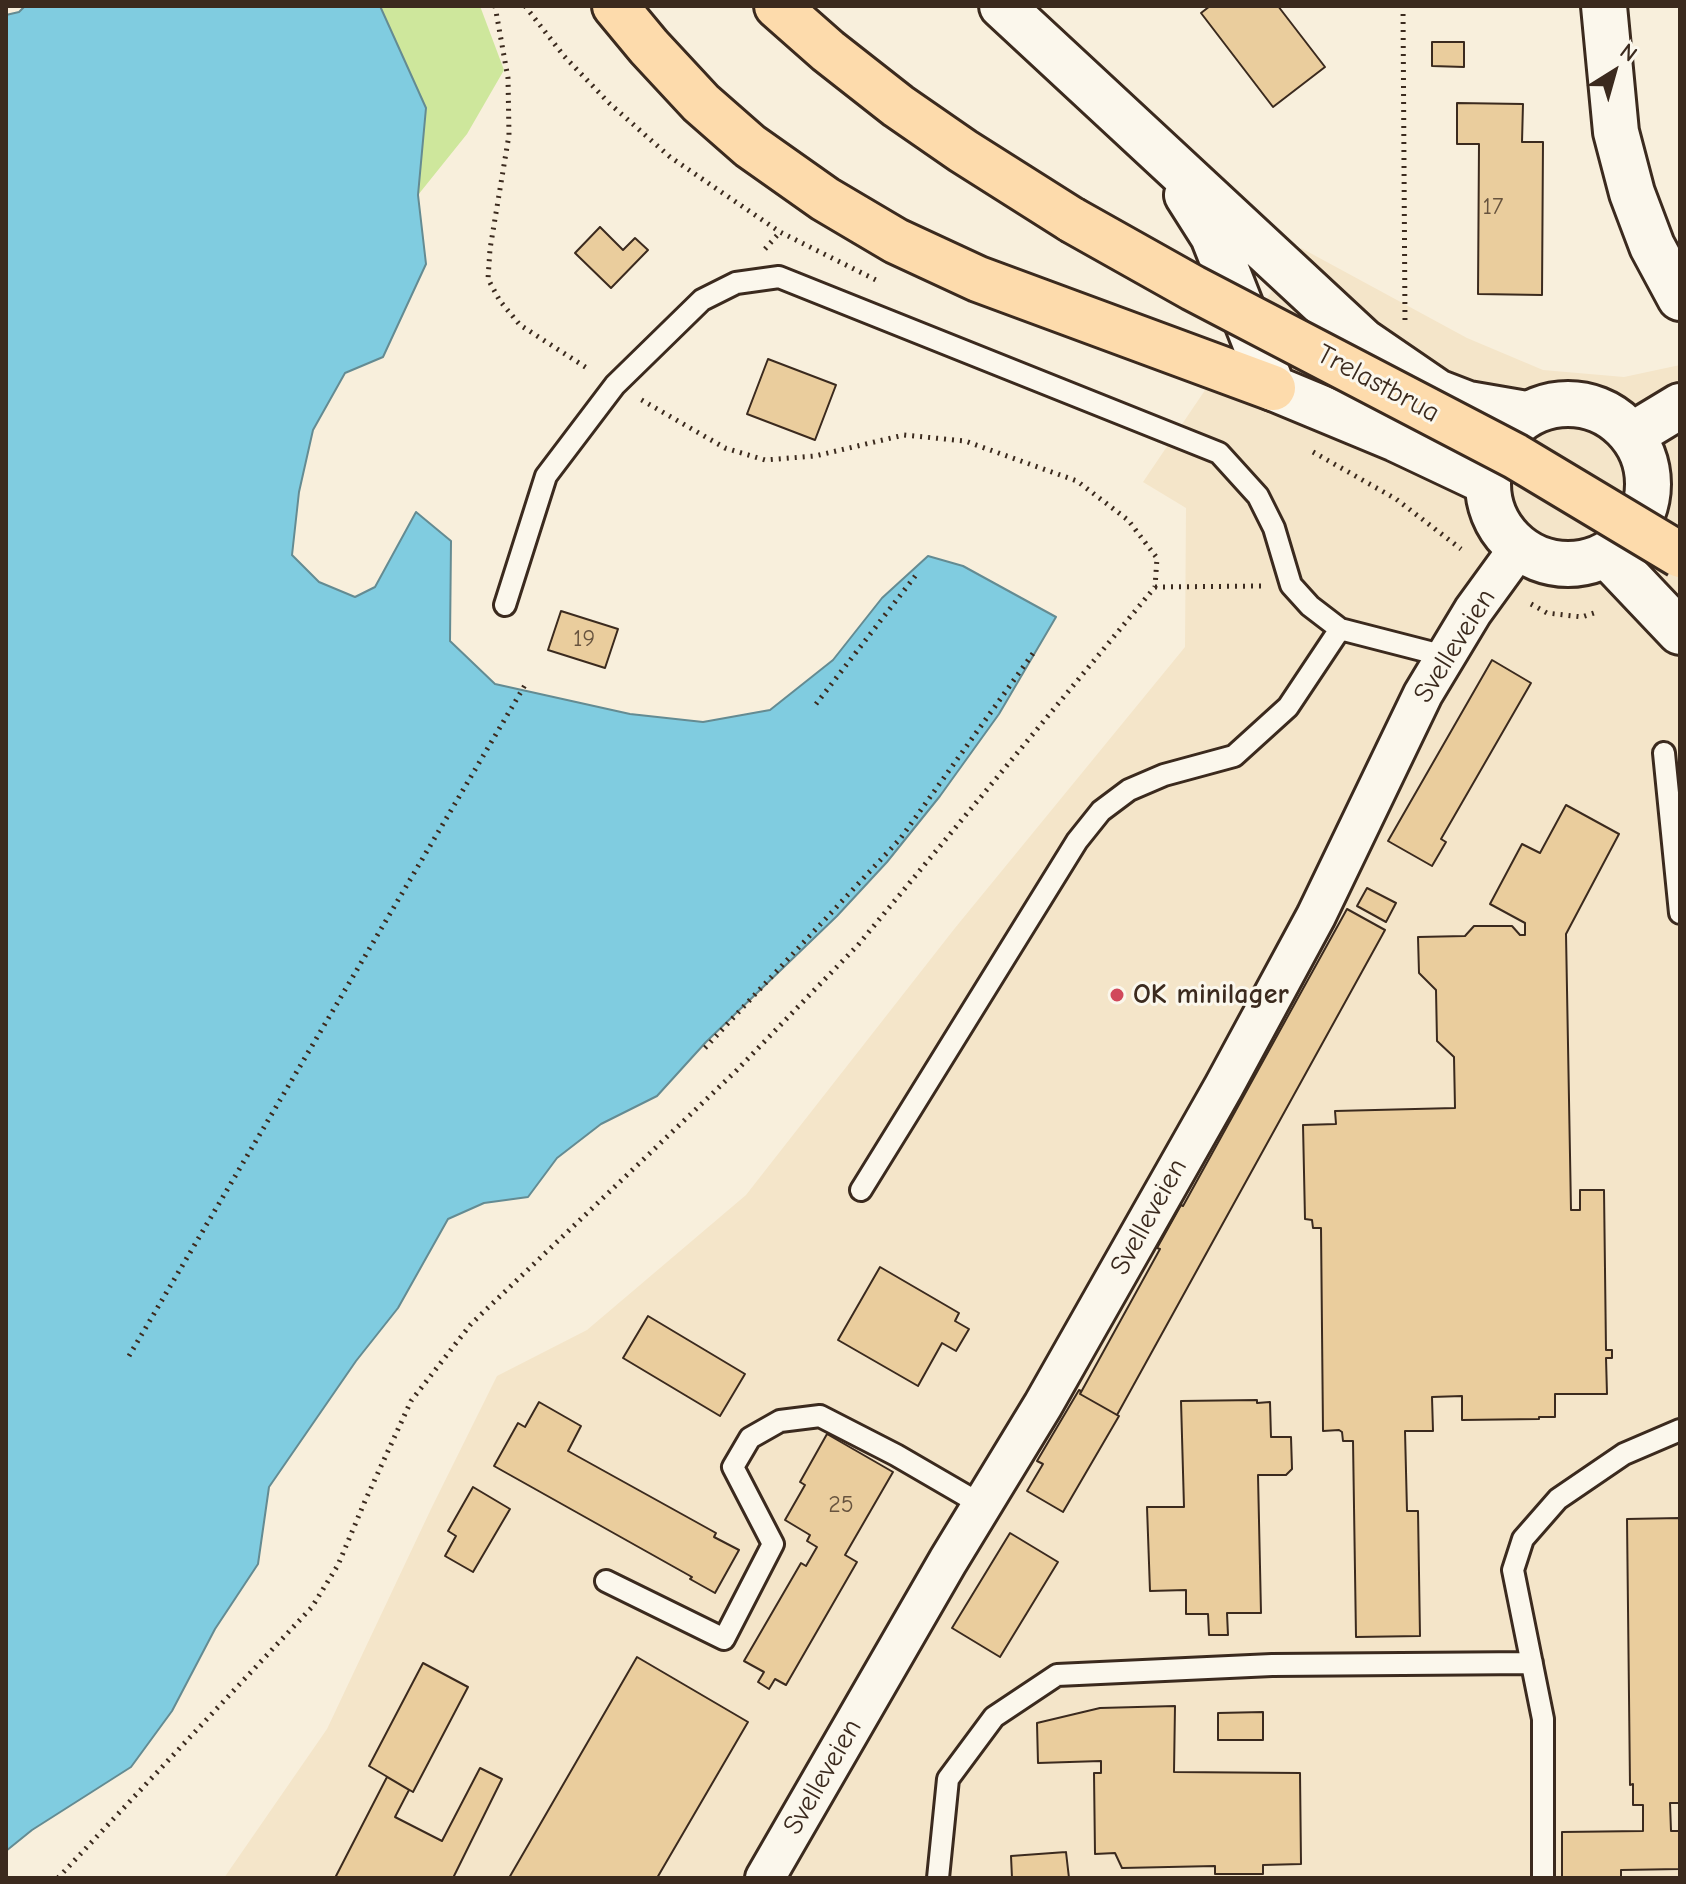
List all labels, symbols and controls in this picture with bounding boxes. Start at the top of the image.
north arrow [1574,32,1654,112]
text: N [1615,38,1642,68]
house number: 17 [1483,193,1503,221]
street label: Trelastbrua [1311,338,1445,430]
street label: Svelleveien [1407,583,1503,709]
house number: 19 [573,625,595,653]
place label: OK minilager [1133,978,1289,1012]
marker: OK minilager [1108,986,1126,1004]
street label: Svelleveien [1103,1153,1195,1281]
house number: 25 [828,1491,854,1519]
street label: Svelleveien [776,1713,870,1841]

